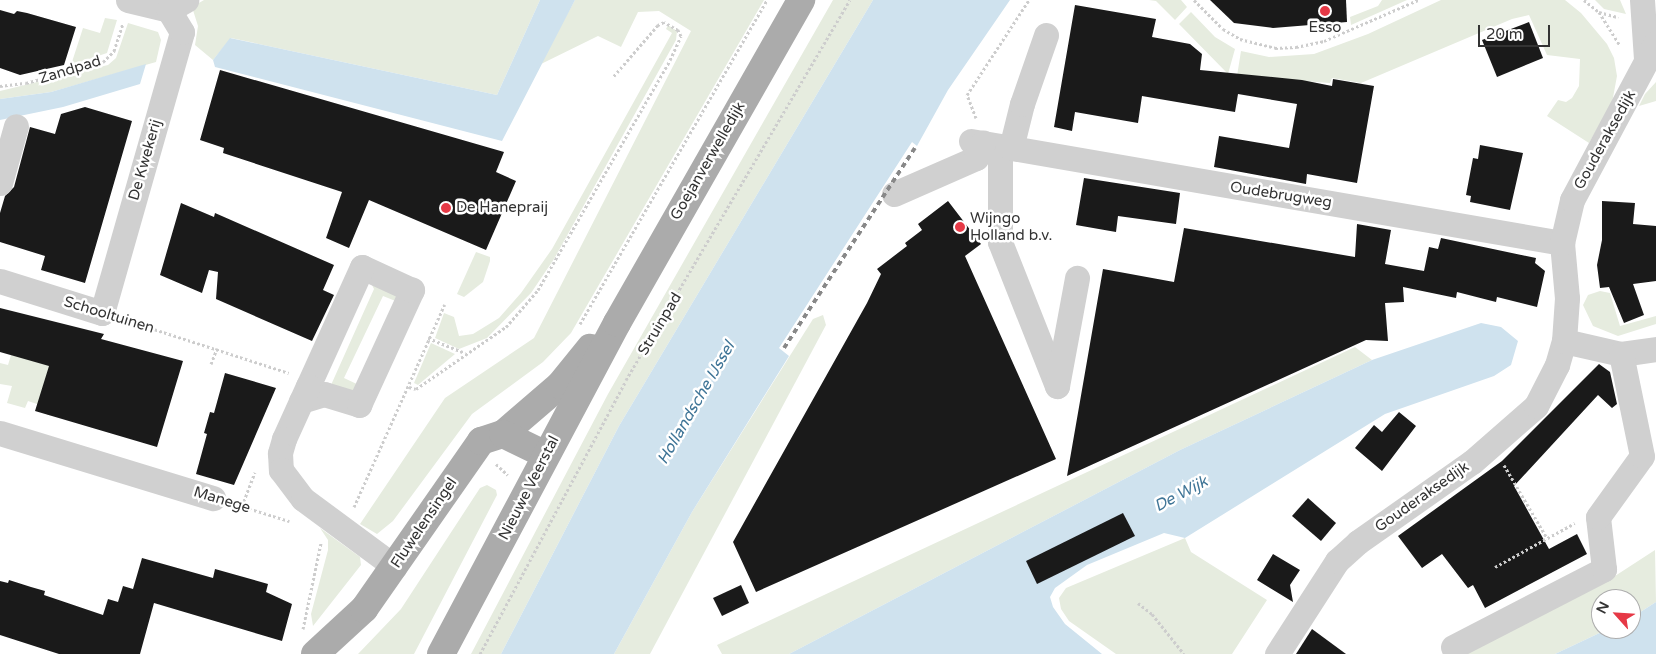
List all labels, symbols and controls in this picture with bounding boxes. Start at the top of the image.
marker: Esso [1319,5,1331,17]
scale bar [1481,15,1554,47]
place label: Esso [1309,19,1341,37]
text: 20 m [1486,25,1523,43]
street label: Zandpad [37,52,103,88]
street label: Gouderaksedijk [1570,87,1640,193]
street label: Goejanverwelledijk [667,99,749,223]
street label: De Kwekerij [125,117,165,203]
street label: Oudebrugweg [1229,178,1333,212]
place label: De Hanepraij [456,199,548,217]
marker: De Hanepraij [440,202,452,214]
place label: Wijngo Holland b.v. [970,209,1052,244]
marker: Wijngo Holland b.v. [954,221,966,233]
street label: Struinpad [634,289,686,359]
street label: Schooltuinen [62,293,156,337]
water label: Hollandsche IJssel [653,338,739,468]
street label: Nieuwe Veerstal [495,433,563,543]
street label: Gouderaksedijk [1371,458,1473,536]
water label: De Wijk [1151,472,1211,516]
street label: Fluwelensingel [387,474,461,572]
street label: Manege [191,483,253,517]
north arrow [1591,589,1641,639]
text: N [1593,599,1613,616]

